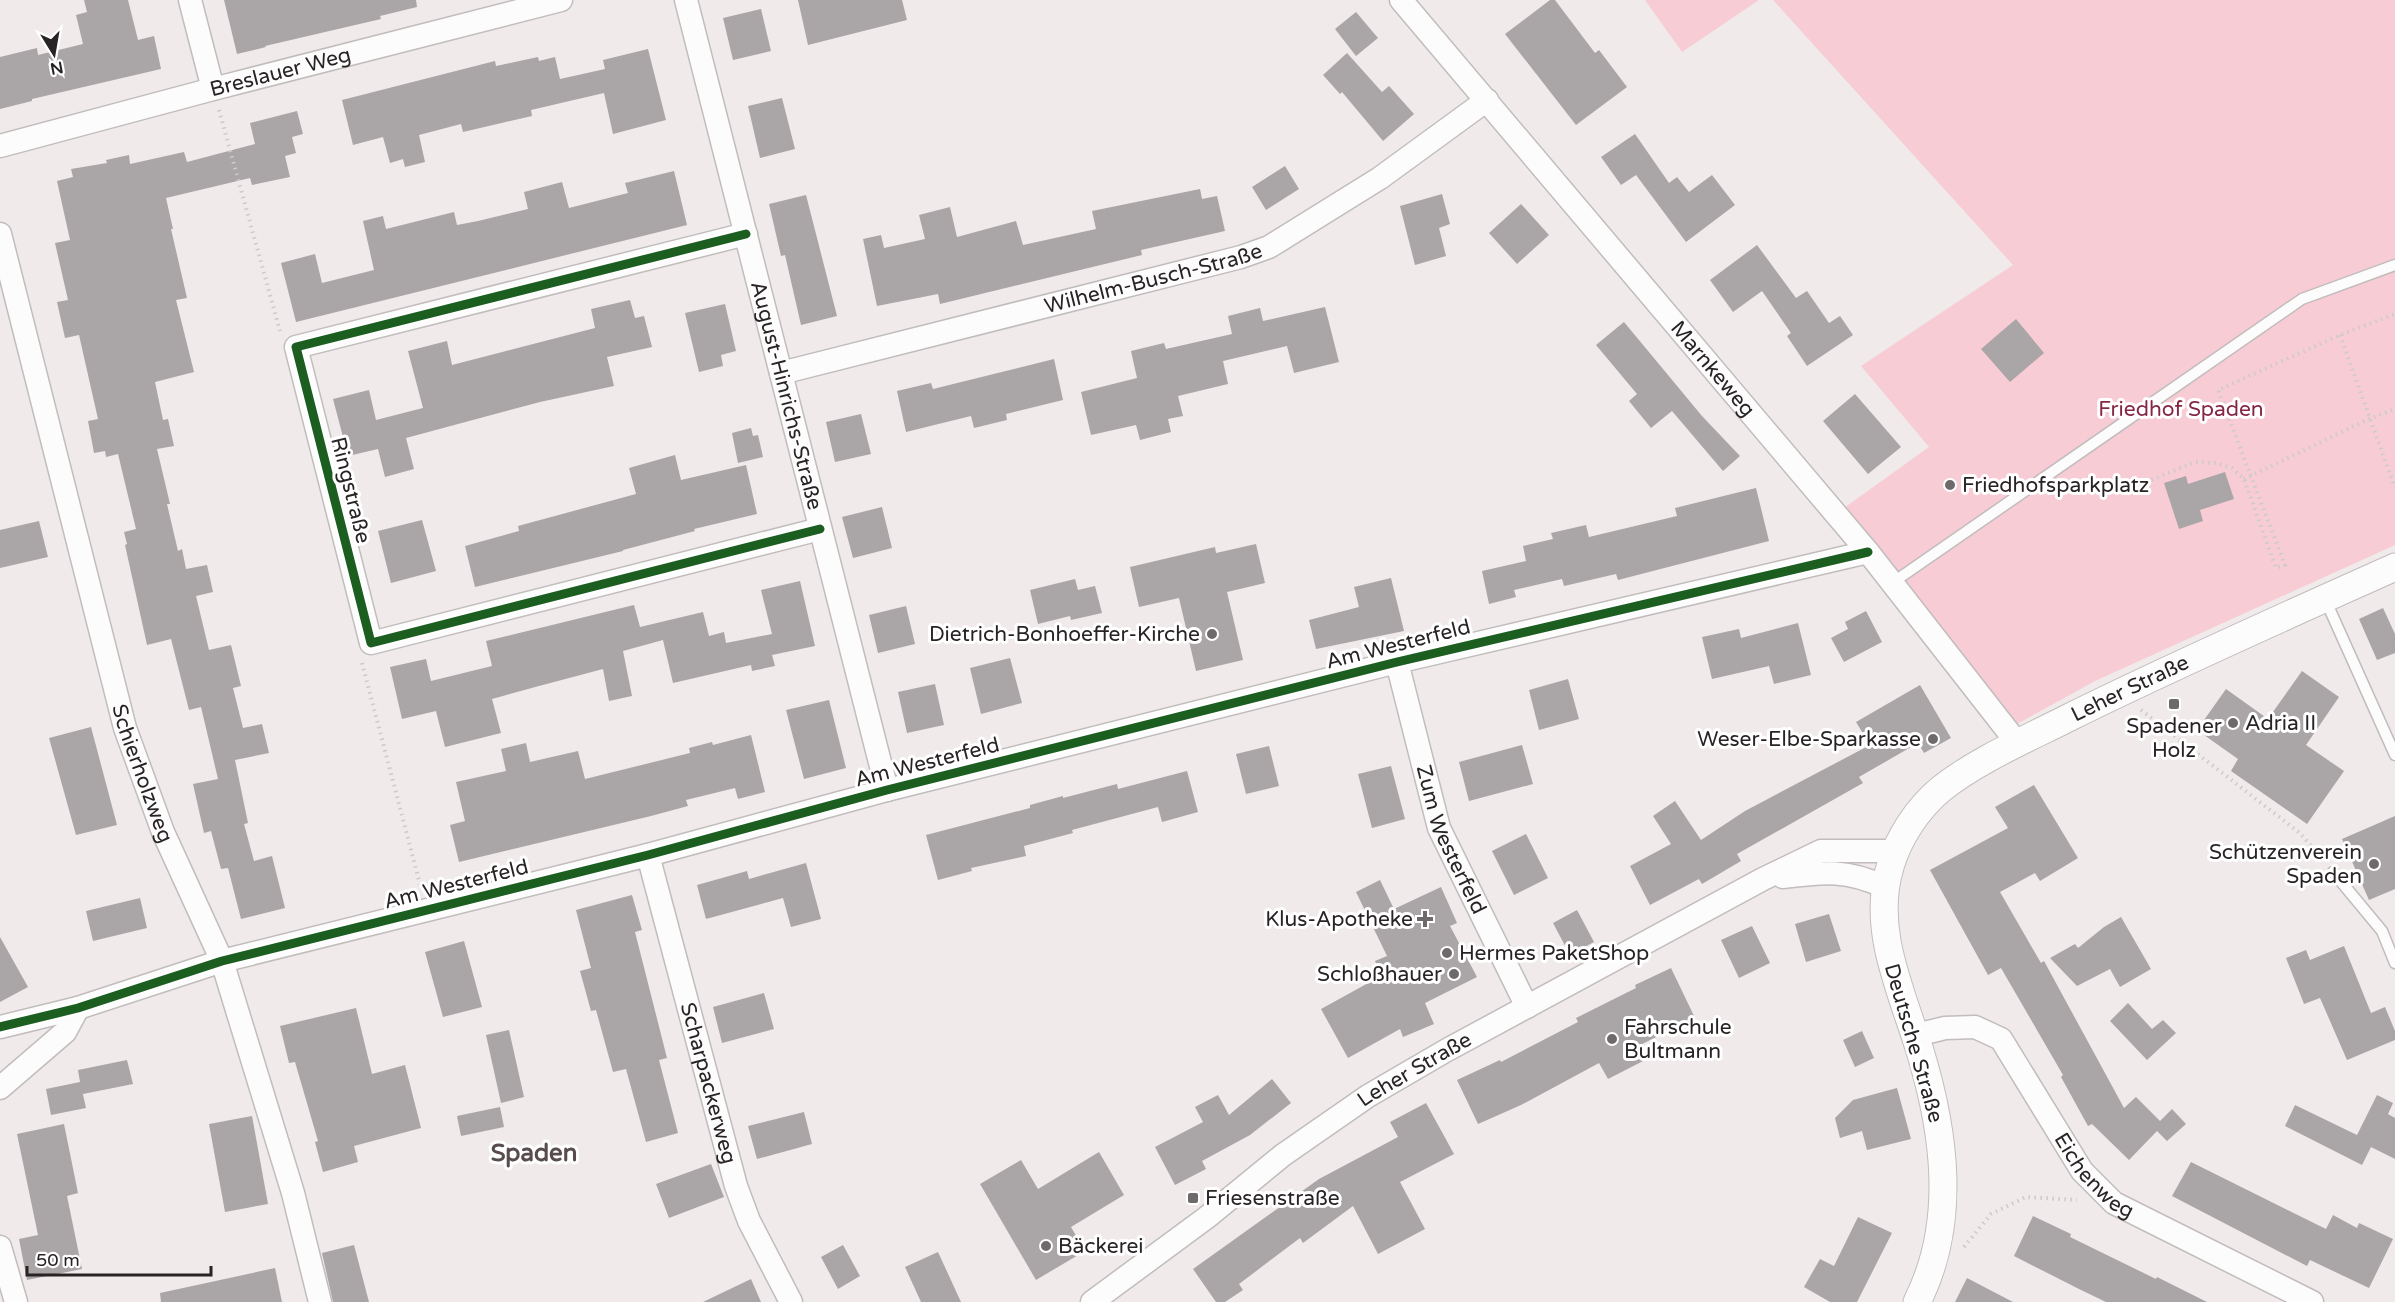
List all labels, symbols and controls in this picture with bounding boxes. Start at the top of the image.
north arrow [24,24,84,84]
street label: Breslauer Weg [207,42,354,102]
text: N [48,57,65,79]
street label: Wilhelm-Busch-Straße [1042,238,1266,319]
street label: August-Hinrichs-Straße [745,279,827,513]
street label: Marnkeweg [1665,316,1760,422]
park label: Friedhof Spaden [2098,397,2264,422]
street label: Ringstraße [325,434,376,546]
place label: Friedhofsparkplatz [1962,473,2149,498]
marker: Friedhofsparkplatz [1943,478,1957,492]
street label: Am Westerfeld [1323,614,1473,675]
place label: Dietrich-Bonhoeffer-Kirche [929,622,1200,647]
marker: Dietrich-Bonhoeffer-Kirche [1205,627,1219,641]
street label: Leher Straße [2067,650,2193,727]
marker: Spadener Holz [2167,697,2181,711]
street label: Schierholzweg [106,702,178,847]
place label: Adria II [2245,711,2316,736]
place label: Spadener Holz [2126,714,2222,763]
marker: Adria II [2226,716,2240,730]
place label: Weser-Elbe-Sparkasse [1697,727,1921,752]
street label: Am Westerfeld [852,732,1002,793]
marker: Weser-Elbe-Sparkasse [1926,732,1940,746]
street label: Zum Westerfeld [1411,762,1491,918]
place label: Schützenverein Spaden [2209,840,2362,889]
street label: Am Westerfeld [381,854,531,915]
marker: Schützenverein Spaden [2367,857,2381,871]
place label: Klus-Apotheke [1265,907,1413,932]
marker: Klus-Apotheke [1418,912,1432,926]
place label: Hermes PaketShop [1459,941,1649,966]
marker: Hermes PaketShop [1440,946,1454,960]
street label: Deutsche Straße [1879,961,1948,1126]
place label: Schloßhauer [1317,962,1442,987]
marker: Schloßhauer [1447,967,1461,981]
street label: Scharpackerweg [675,1000,742,1167]
place label: Fahrschule Bultmann [1624,1015,1732,1064]
street label: Leher Straße [1353,1027,1476,1112]
marker: Fahrschule Bultmann [1605,1032,1619,1046]
street label: Eichenweg [2049,1128,2138,1224]
district label: Spaden [491,1139,577,1168]
place label: Friesenstraße [1205,1186,1340,1211]
marker: Friesenstraße [1186,1191,1200,1205]
place label: Bäckerei [1058,1234,1144,1259]
scale bar [27,1239,212,1277]
marker: Bäckerei [1039,1239,1053,1253]
text: 50 m [36,1249,80,1271]

